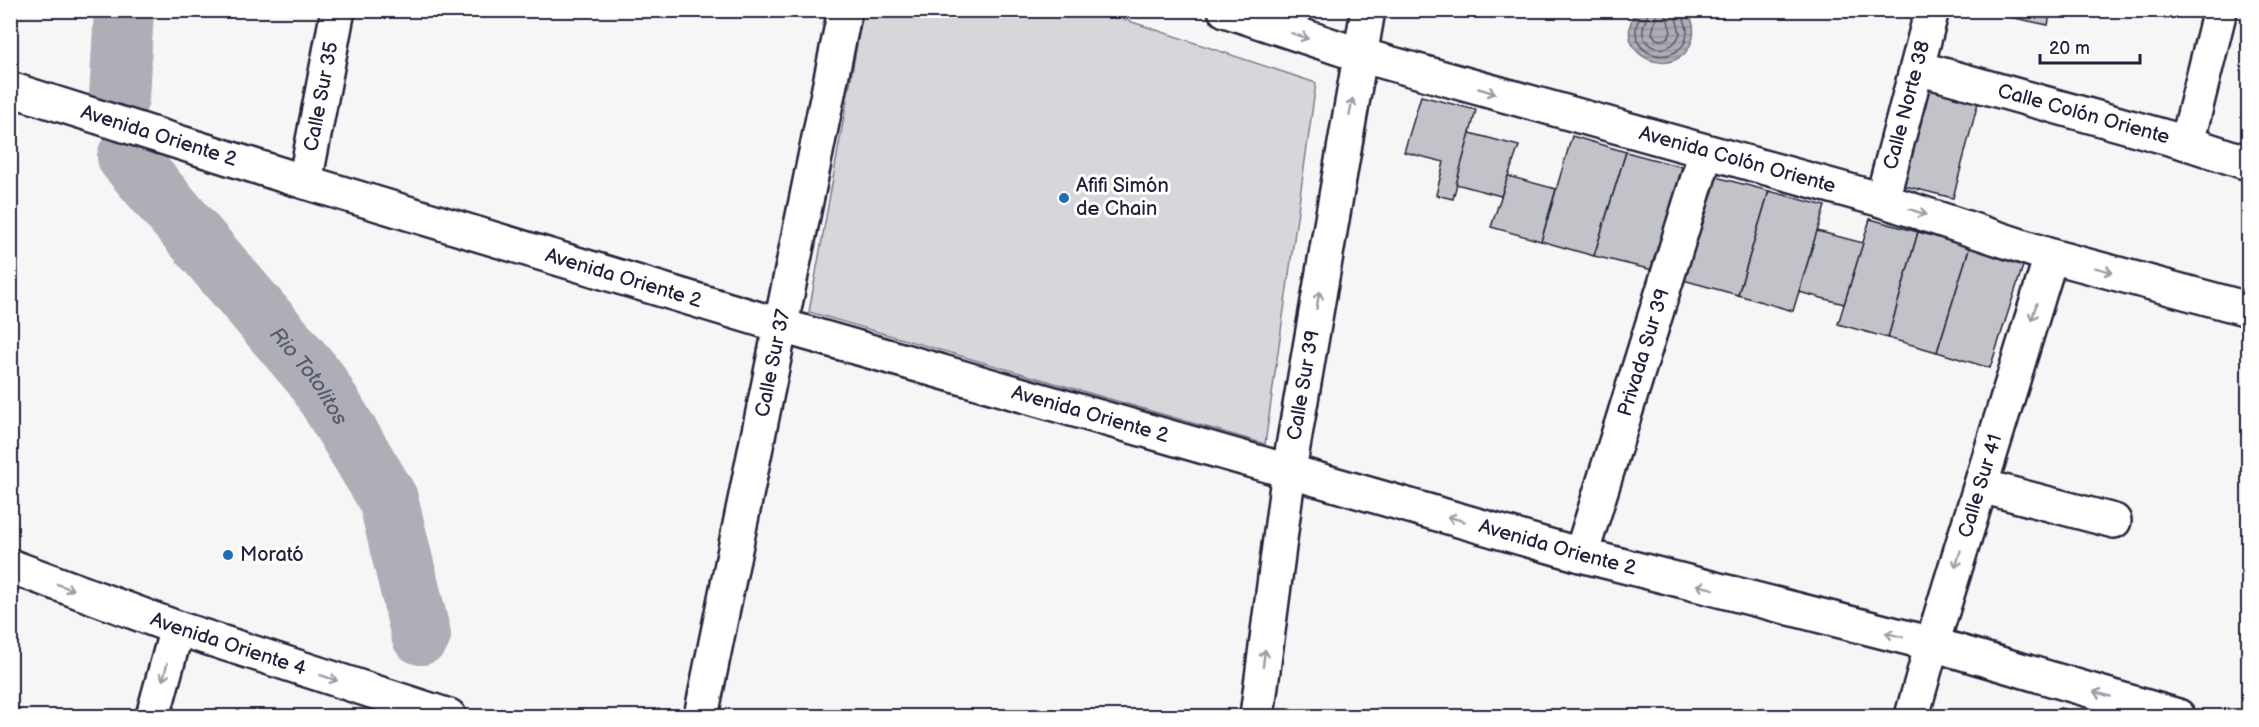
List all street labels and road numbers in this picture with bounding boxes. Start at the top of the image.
street label: Calle Norte 38 [1878,38,1935,172]
street label: Calle Sur 35 [299,40,344,153]
street label: Calle Colón Oriente [1995,79,2172,150]
street label: Avenida Oriente 2 [78,100,240,172]
street label: Avenida Colón Oriente [1636,121,1838,199]
street label: Avenida Oriente 2 [542,243,705,313]
street label: Privada Sur 39 [1613,286,1675,419]
street label: Calle Sur 37 [750,307,796,419]
street label: Calle Sur 39 [1282,329,1325,442]
street label: Avenida Oriente 2 [1009,380,1171,448]
street label: Calle Sur 41 [1953,431,2008,541]
street label: Avenida Oriente 2 [1476,514,1639,581]
street label: Avenida Oriente 4 [147,607,309,681]

